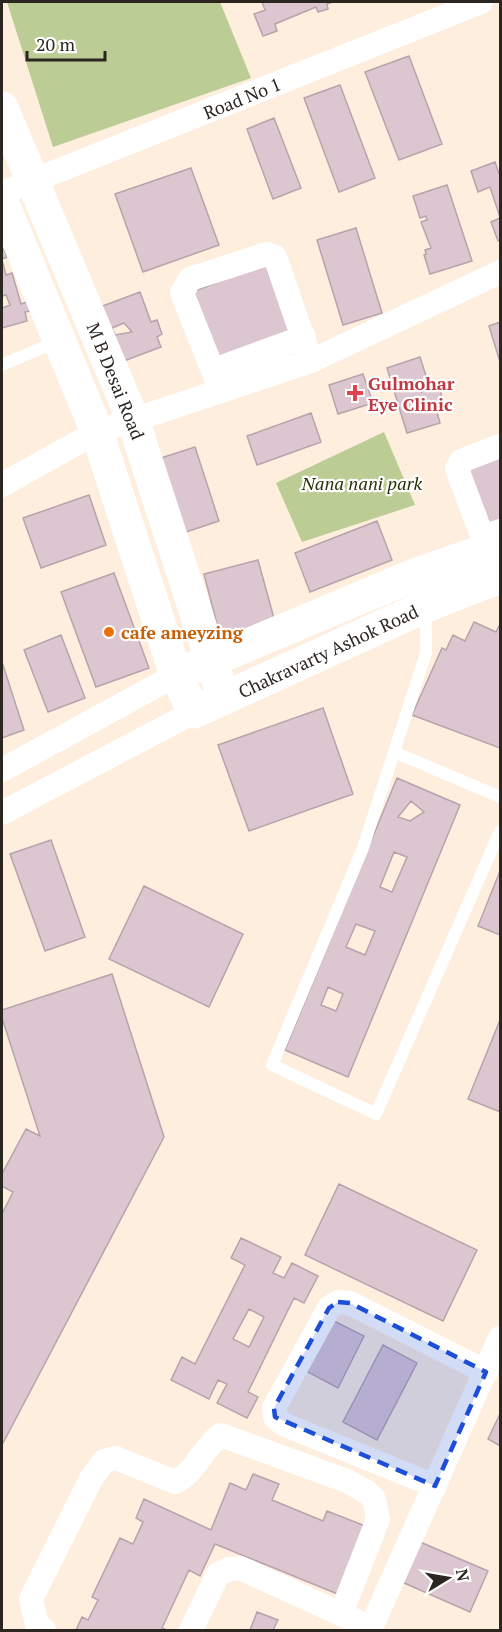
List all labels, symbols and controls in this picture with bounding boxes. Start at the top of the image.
scale bar [27,24,105,62]
text: 20 m [36,32,76,56]
street label: Road No 1 [200,72,284,124]
street label: M B Desai Road [82,319,150,443]
place label: Gulmohar Eye Clinic [368,371,455,416]
marker: Gulmohar Eye Clinic [346,384,364,402]
park label: Nana nani park [301,471,423,495]
street label: Chakravarty Ashok Road [234,599,422,703]
place label: cafe ameyzing [121,620,244,644]
marker: cafe ameyzing [102,625,116,639]
north arrow [418,1548,478,1608]
text: N [451,1567,475,1583]

